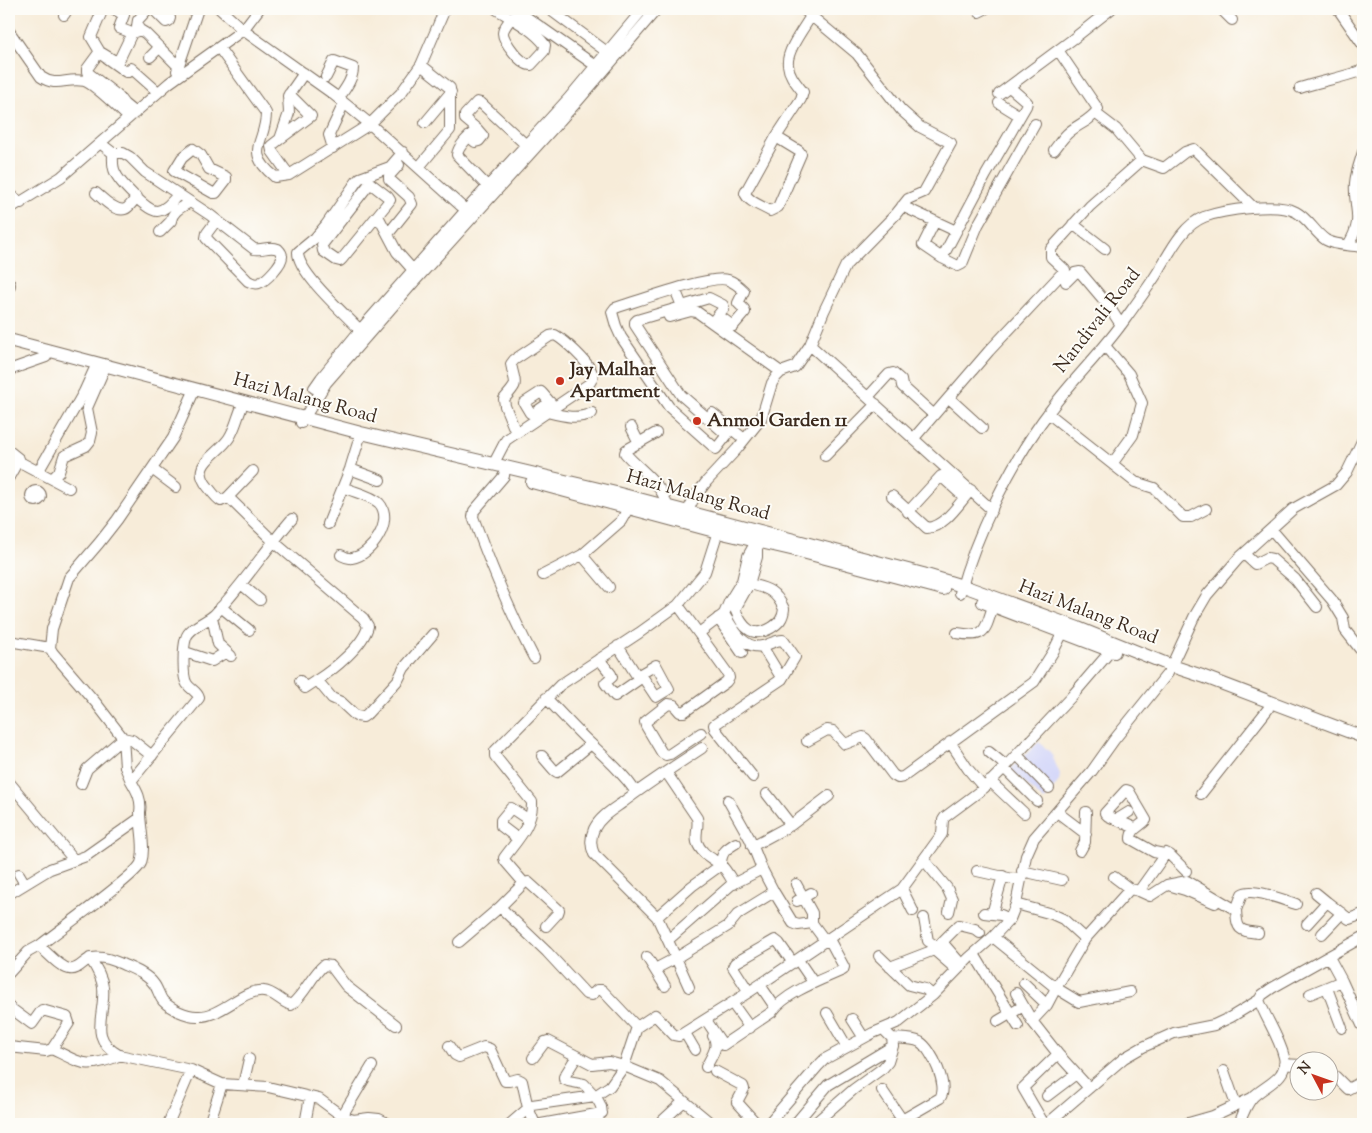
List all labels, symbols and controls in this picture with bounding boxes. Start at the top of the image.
street label: Nandivali Road [1048,262,1148,379]
place label: Jay Malhar Apartment [568,357,660,406]
street label: Hazi Malang Road [230,367,380,431]
marker: Jay Malhar Apartment [554,375,566,387]
place label: Anmol Garden 11 [707,408,848,435]
marker: Anmol Garden 11 [691,415,703,427]
street label: Hazi Malang Road [623,464,773,528]
street label: Hazi Malang Road [1014,574,1162,652]
north arrow [1290,1050,1340,1100]
text: N [1294,1058,1317,1080]

